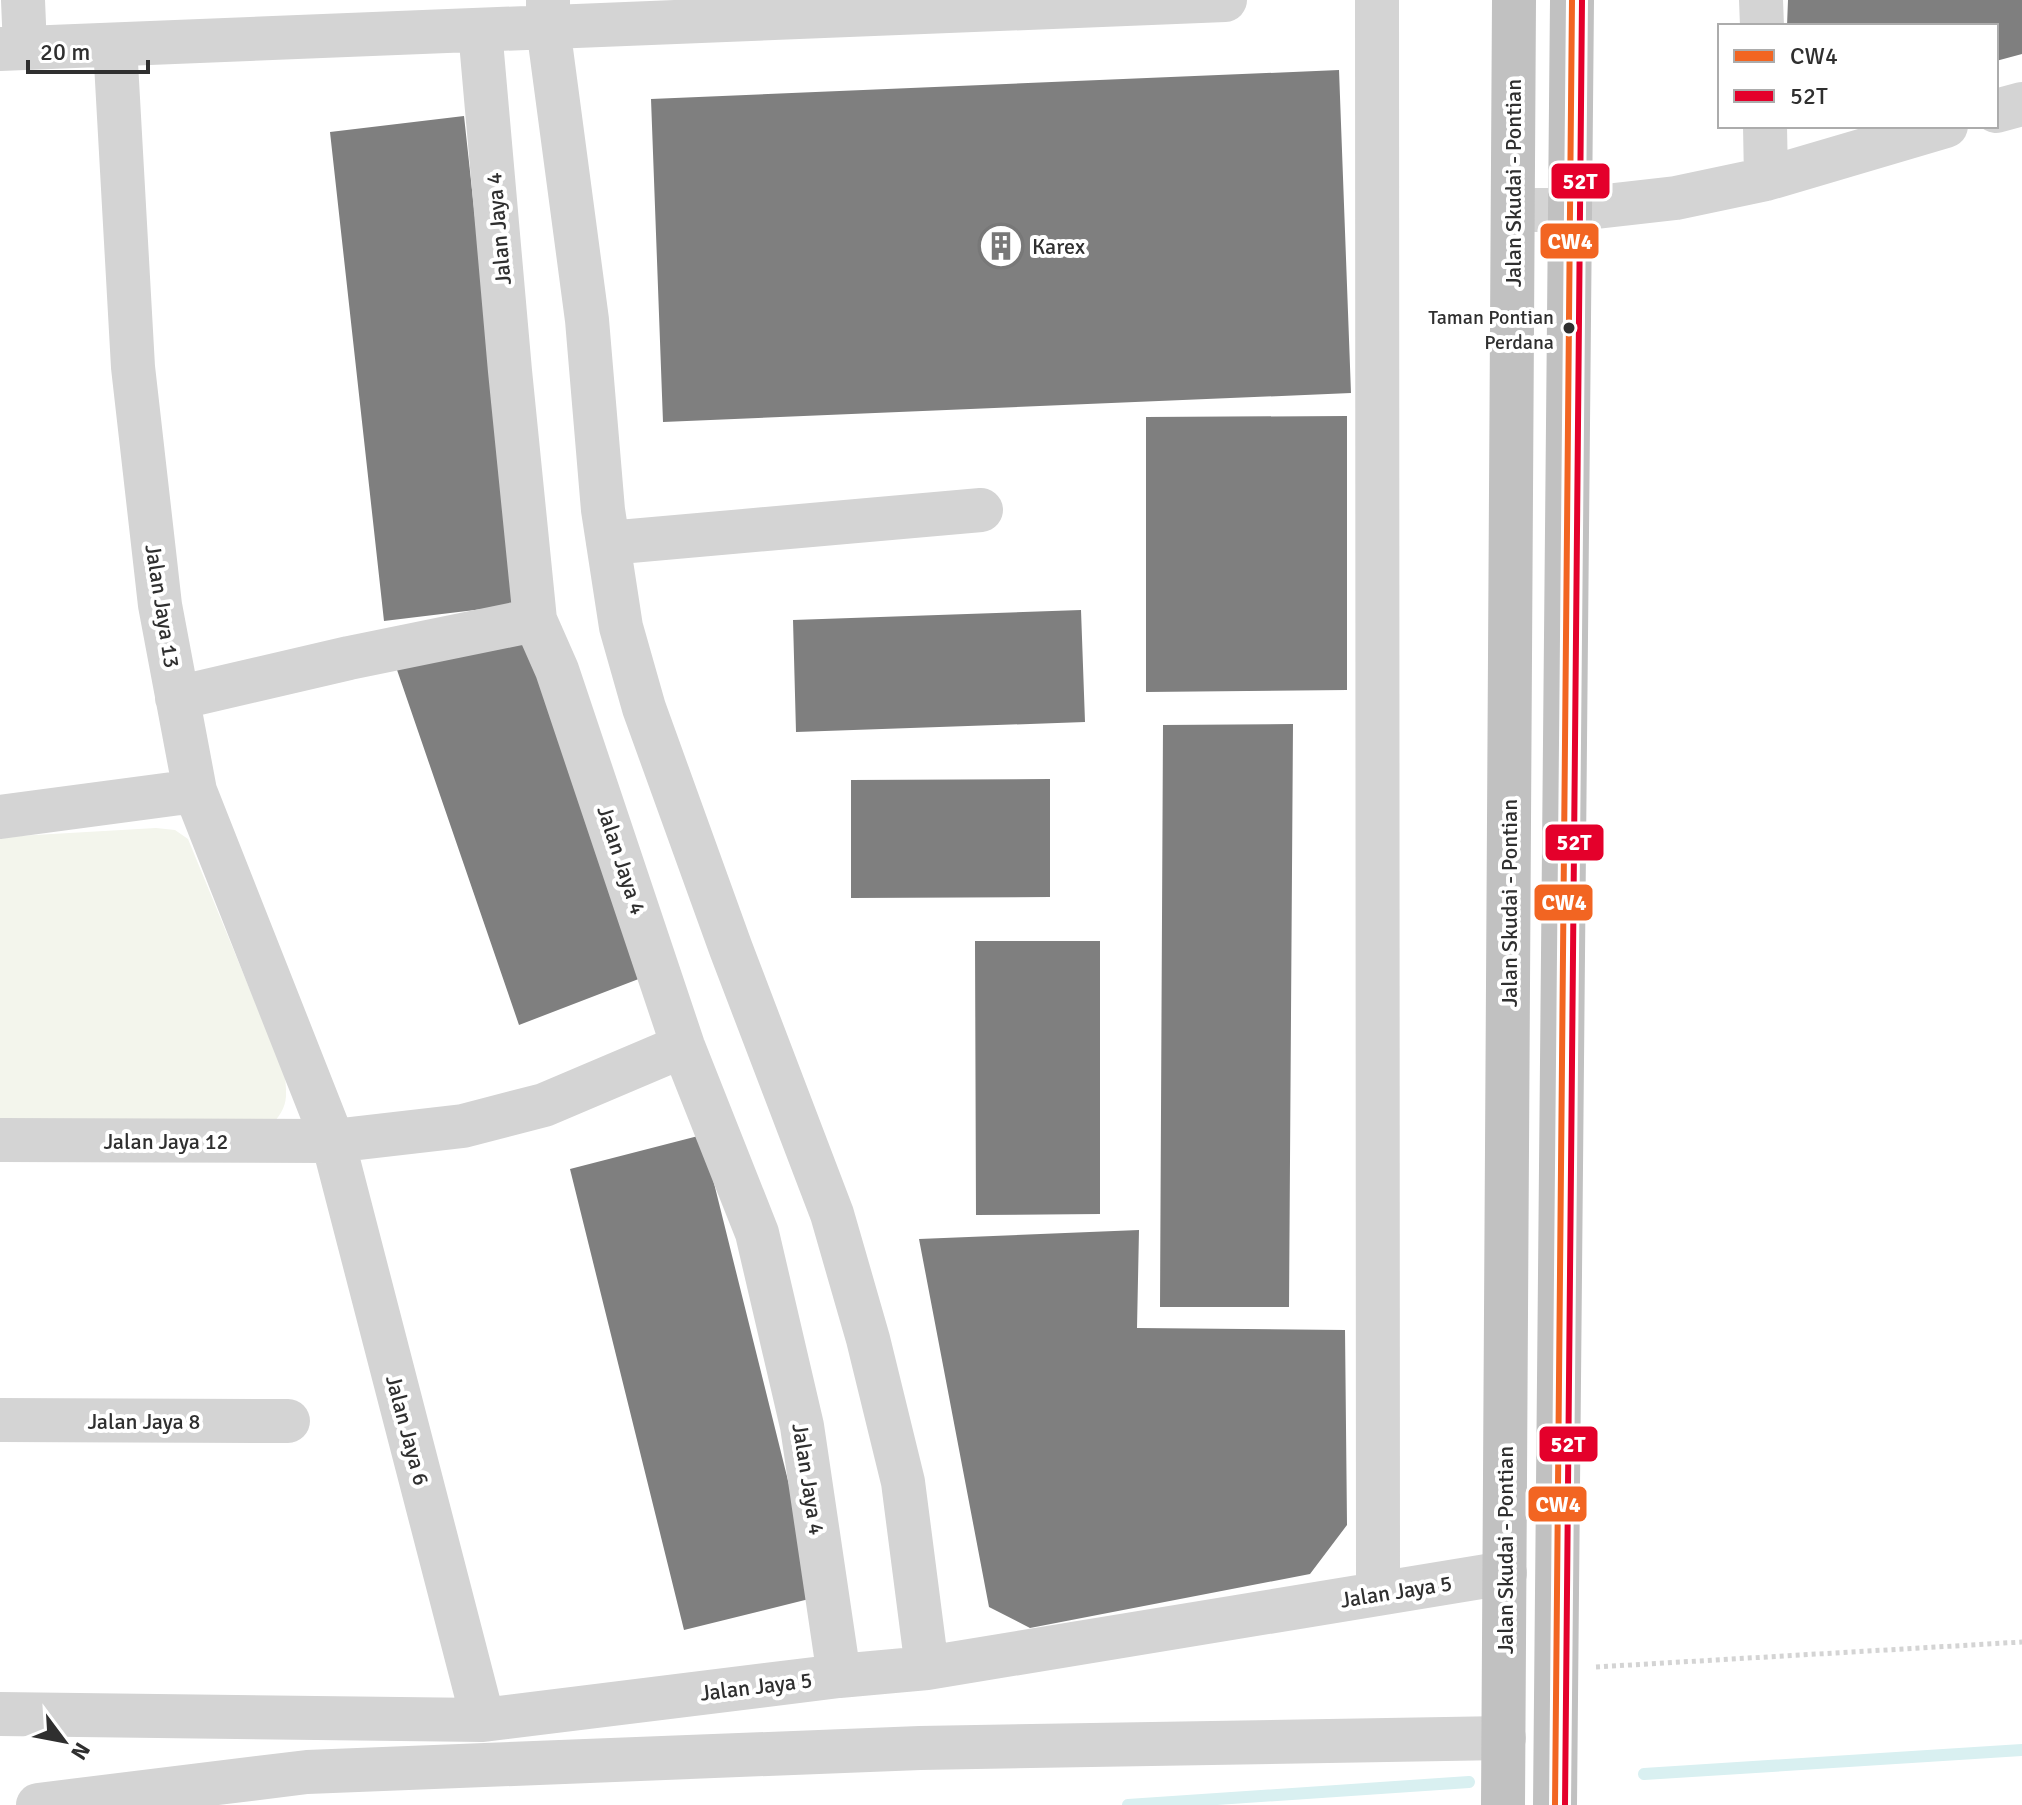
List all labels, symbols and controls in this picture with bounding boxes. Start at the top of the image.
scale bar [28,24,148,74]
legend [1718,24,1998,128]
text: 20 m [40,37,90,67]
text: CW4 [1790,41,1838,71]
street label: Jalan Skudai - Pontian [1500,79,1527,287]
text: 52T [1790,81,1828,111]
line badge: 52T [1550,162,1611,200]
text: 52T [1563,168,1598,195]
street label: Jalan Jaya 4 [480,171,517,286]
building icon: Karex [977,222,1025,270]
line badge: CW4 [1539,222,1600,260]
text: CW4 [1547,228,1593,255]
place label: Karex [1032,233,1085,260]
place label: Taman Pontian Perdana [1428,305,1554,355]
marker: Taman Pontian Perdana [1561,320,1577,336]
street label: Jalan Jaya 13 [139,542,186,670]
street label: Jalan Skudai - Pontian [1496,799,1523,1007]
street label: Jalan Jaya 4 [591,802,652,918]
line badge: 52T [1544,823,1605,862]
text: 52T [1557,829,1592,856]
line badge: CW4 [1533,883,1594,922]
text: CW4 [1541,889,1587,916]
street label: Jalan Jaya 12 [104,1128,228,1155]
street label: Jalan Jaya 6 [380,1372,435,1488]
street label: Jalan Jaya 8 [88,1408,200,1435]
street label: Jalan Jaya 4 [786,1421,831,1537]
line badge: 52T [1538,1425,1599,1463]
text: 52T [1551,1431,1586,1458]
street label: Jalan Skudai - Pontian [1492,1446,1519,1654]
line badge: CW4 [1527,1485,1588,1523]
text: CW4 [1535,1491,1581,1518]
street label: Jalan Jaya 5 [1338,1569,1454,1614]
street label: Jalan Jaya 5 [698,1666,814,1707]
north arrow [24,1701,104,1781]
text: N [65,1738,96,1765]

